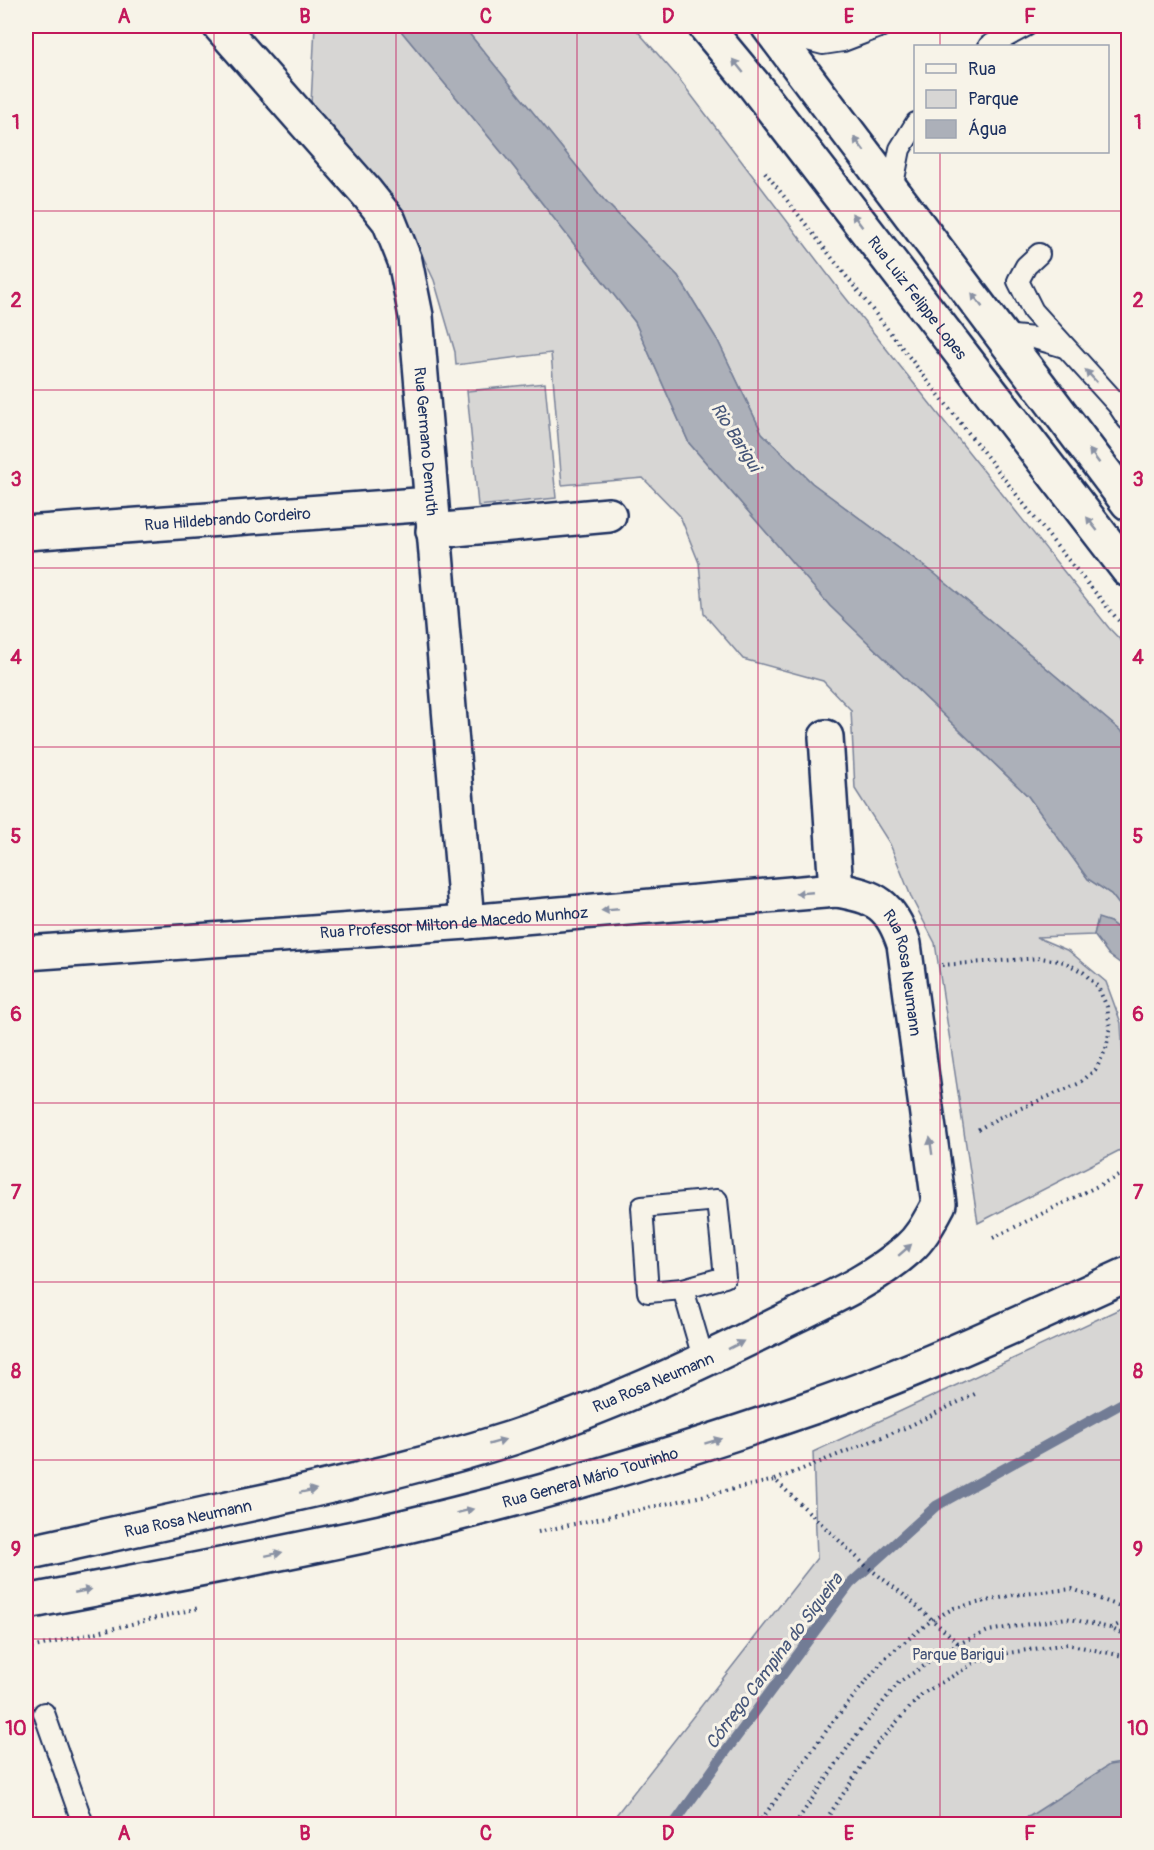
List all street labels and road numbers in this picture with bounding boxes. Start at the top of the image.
street label: Rua Luiz Felippe Lopes [863,232,971,364]
street label: Rua Germano Demuth [409,366,442,517]
street label: Rua Hildebrando Cordeiro [144,504,312,536]
street label: Rua Professor Milton de Macedo Munhoz [319,903,589,943]
street label: Rua Rosa Neumann [878,906,925,1037]
street label: Rua Rosa Neumann [590,1348,717,1417]
street label: Rua General Mário Tourinho [500,1443,681,1513]
street label: Rua Rosa Neumann [123,1496,254,1542]

